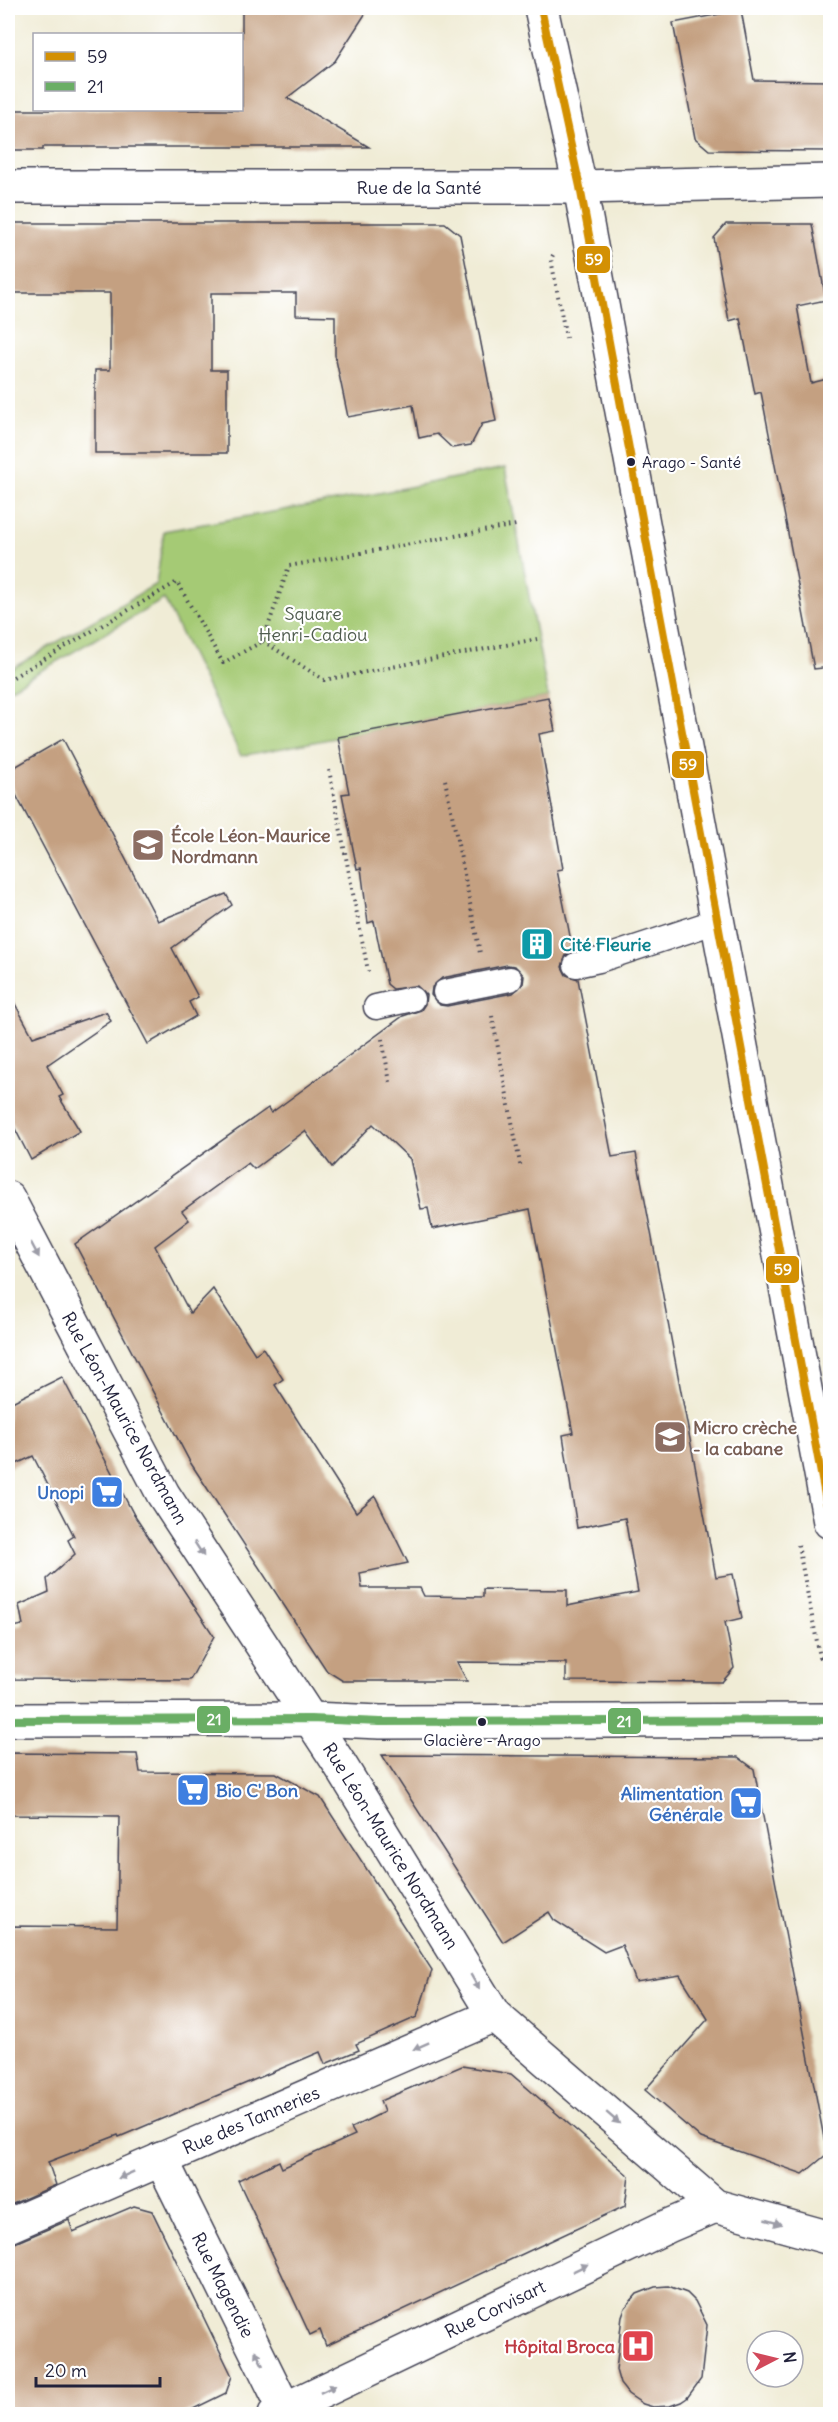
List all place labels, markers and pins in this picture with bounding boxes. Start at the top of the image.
place label: Arago - Santé [642,452,741,472]
marker: Arago - Santé [625,456,637,468]
place label: École Léon-Maurice Nordmann [171,824,331,868]
school or university icon: École Léon-Maurice Nordmann [130,827,166,863]
building icon: Cité Fleurie [519,926,555,962]
place label: Cité Fleurie [560,933,652,956]
place label: Micro crèche - la cabane [693,1416,798,1460]
school or university icon: Micro crèche - la cabane [652,1419,688,1455]
supermarket icon: Unopi [89,1474,125,1510]
place label: Unopi [37,1481,84,1504]
marker: Glacière - Arago [476,1716,488,1728]
place label: Glacière - Arago [423,1730,541,1750]
supermarket icon: Bio C' Bon [175,1772,211,1808]
place label: Bio C' Bon [216,1779,299,1802]
place label: Alimentation Générale [621,1782,724,1826]
supermarket icon: Alimentation Générale [728,1785,764,1821]
hospital icon: Hôpital Broca [620,2328,656,2364]
place label: Hôpital Broca [505,2335,615,2358]

